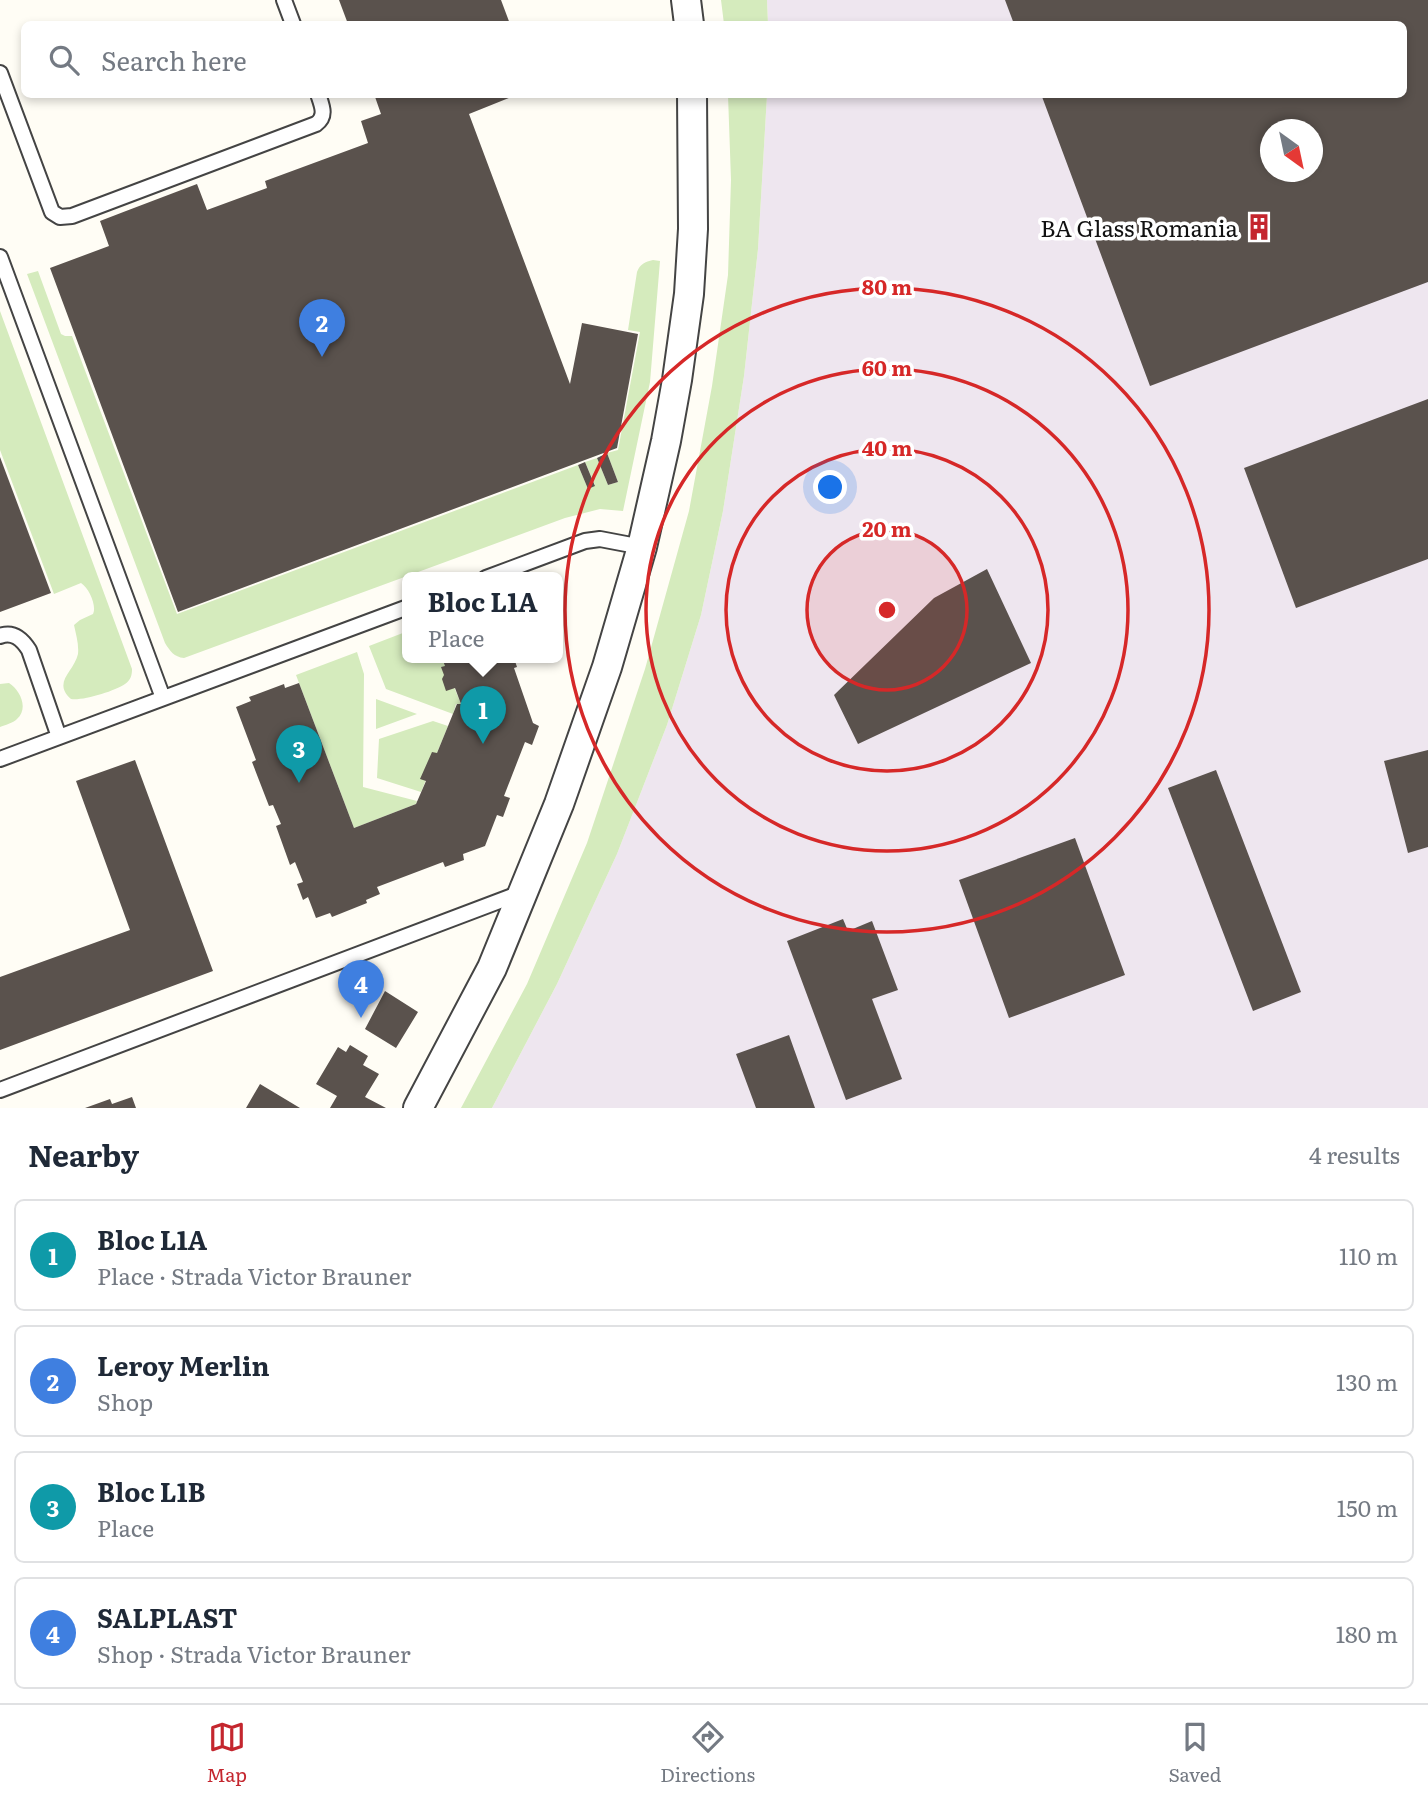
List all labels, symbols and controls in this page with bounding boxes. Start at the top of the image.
search box [21,21,1407,98]
text: Search here [101,40,247,79]
icon: search [45,41,83,79]
north arrow [1260,119,1323,182]
place label: BA Glass Romania [1040,210,1239,244]
building icon: BA Glass Romania [1244,212,1274,242]
text: 80 m [862,270,912,301]
pin: 2 [299,299,345,357]
text: 60 m [862,351,912,382]
text: 40 m [862,431,912,462]
your location [813,470,847,504]
text: 20 m [862,512,912,543]
popup [402,572,563,663]
text: Bloc L1A [427,581,538,620]
centre of rings [875,598,899,622]
text: Place [427,620,485,654]
pin: 1 [460,686,506,744]
pin: 3 [276,725,322,783]
pin: 4 [338,960,384,1018]
text: Nearby [28,1132,139,1176]
text: 4 results [1309,1137,1400,1171]
text: Bloc L1A [97,1219,207,1258]
text: 1 [48,1238,58,1272]
text: 110 m [1339,1238,1398,1272]
text: Place · Strada Victor Brauner [97,1258,411,1292]
text: Leroy Merlin [97,1345,270,1384]
text: 2 [47,1364,59,1398]
text: 130 m [1336,1364,1398,1398]
text: Shop [97,1384,153,1418]
text: Bloc L1B [97,1471,205,1510]
text: 3 [47,1490,59,1524]
text: 150 m [1337,1490,1398,1524]
text: Place [97,1510,154,1544]
text: SALPLAST [97,1597,238,1636]
text: 4 [46,1616,60,1650]
text: 180 m [1336,1616,1398,1650]
text: Shop · Strada Victor Brauner [97,1636,411,1670]
tab: Map [207,1718,247,1788]
tab: Directions [660,1718,755,1788]
tab: Saved [1168,1718,1221,1788]

